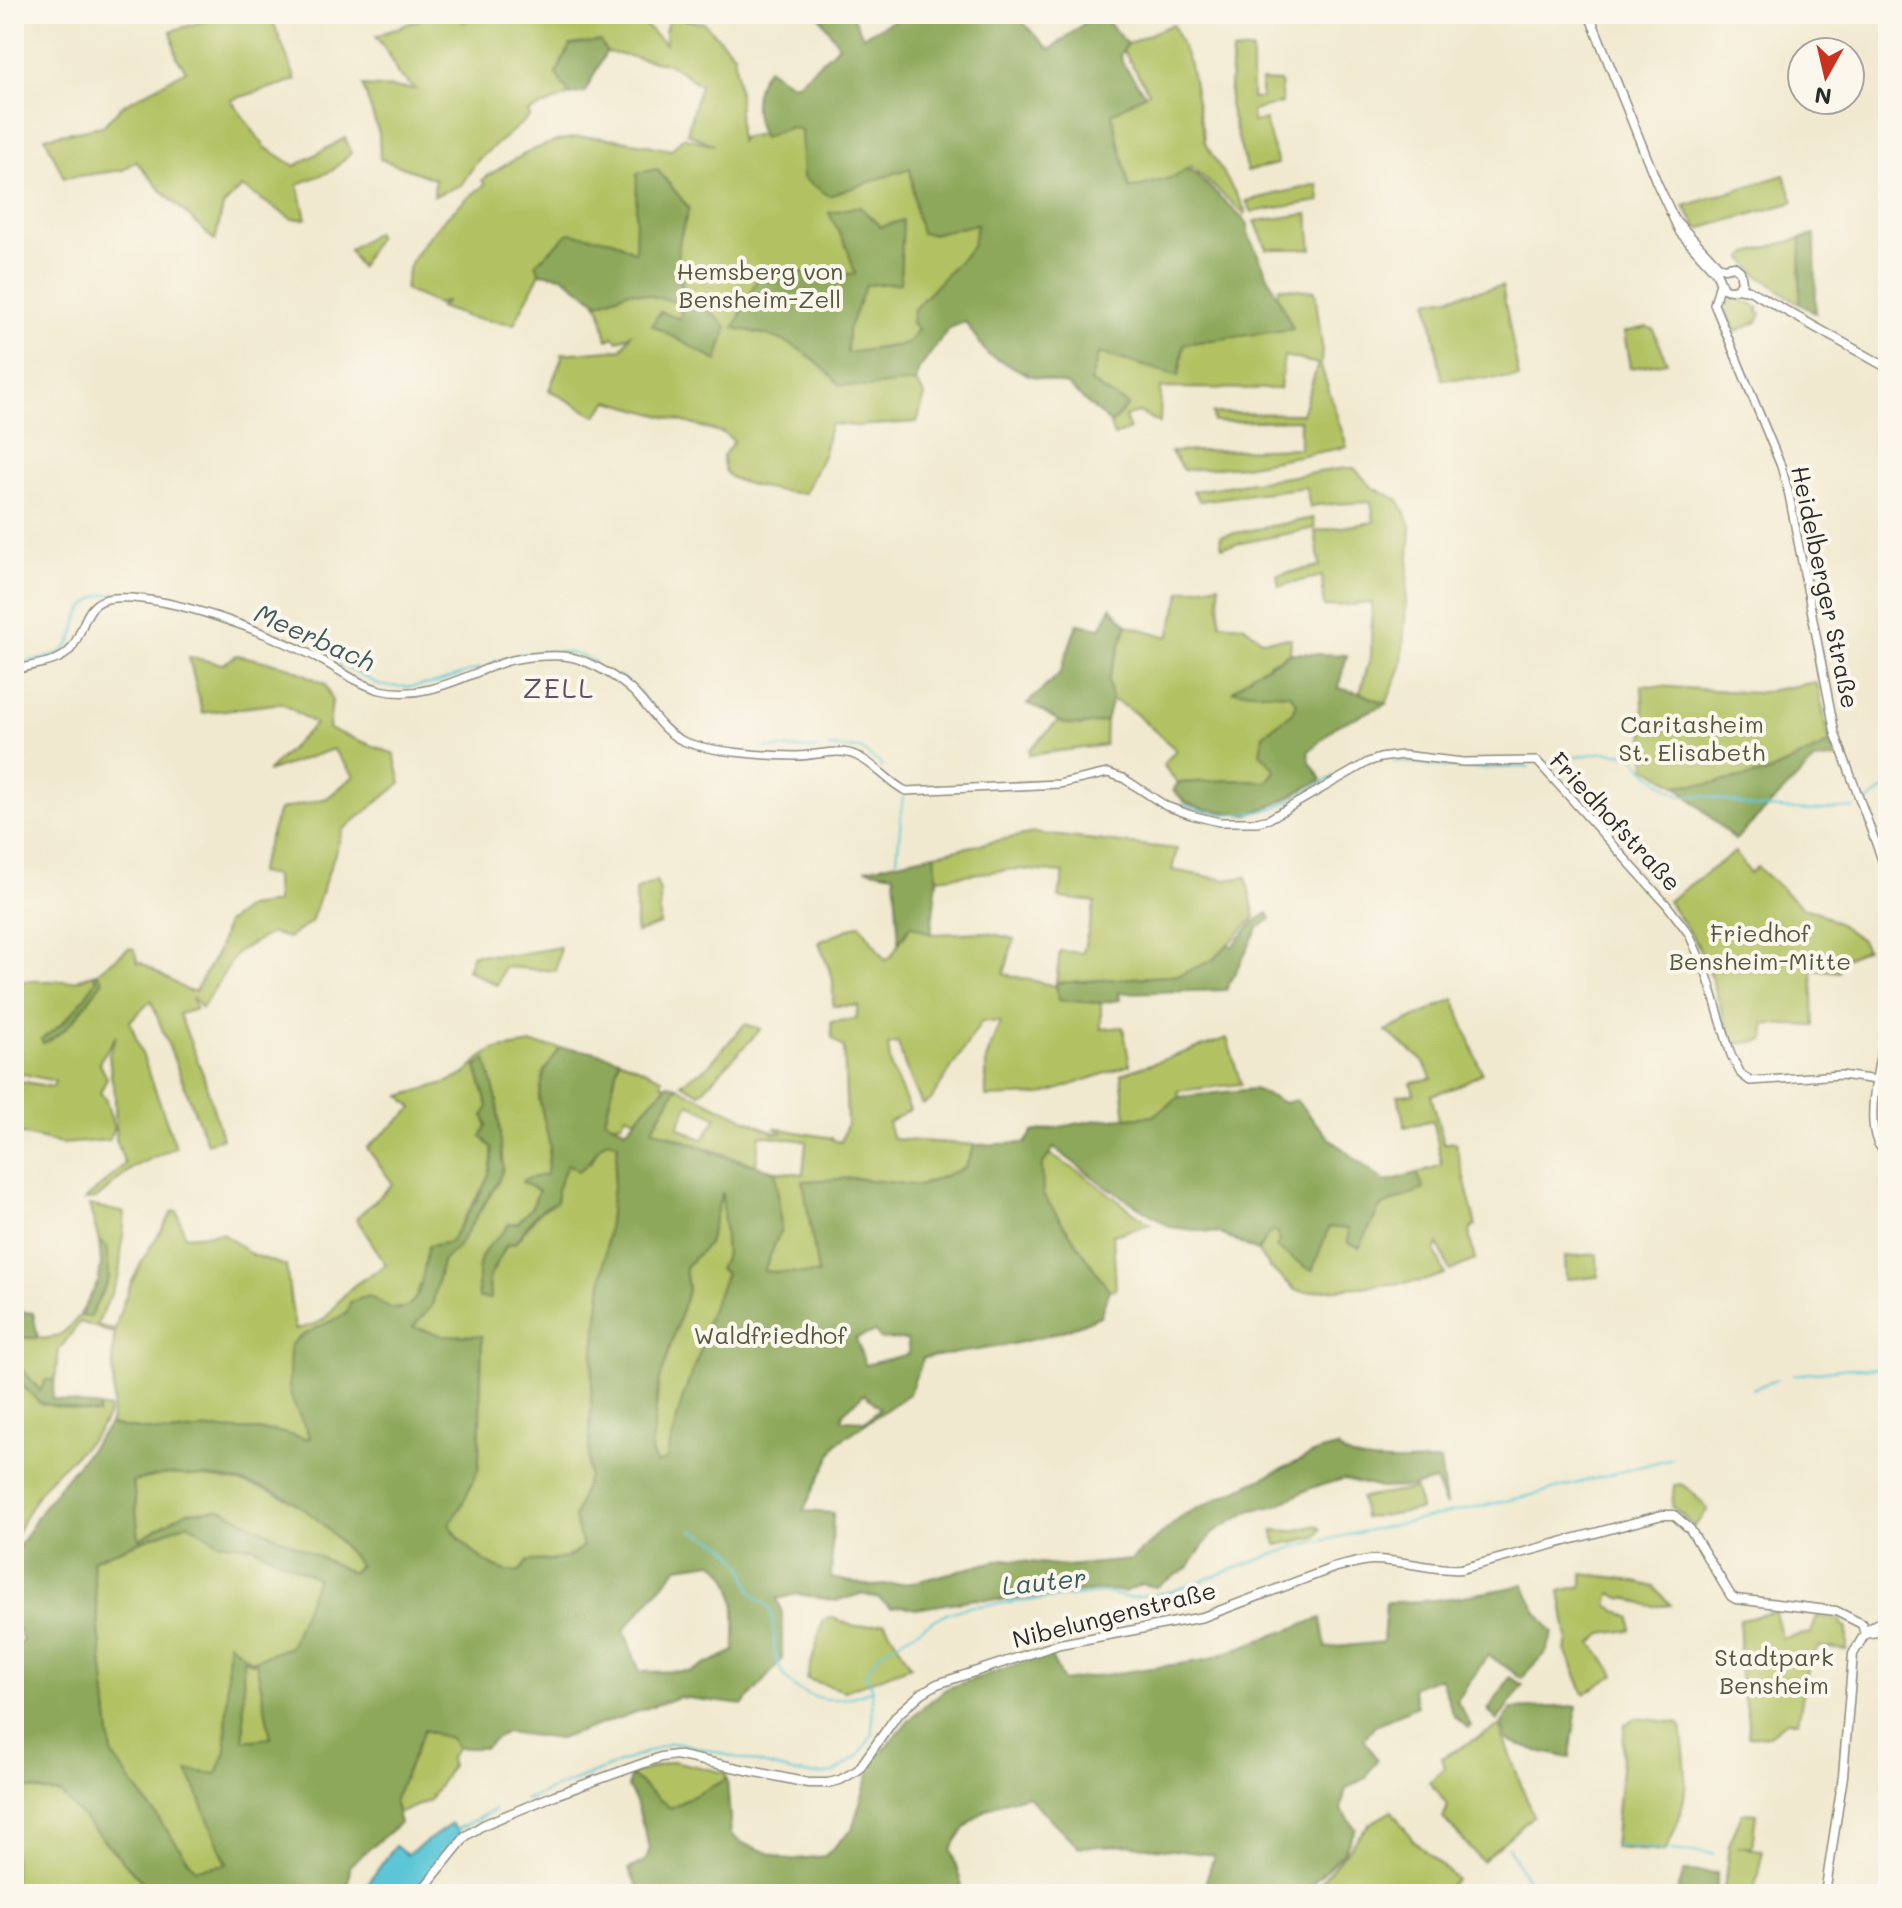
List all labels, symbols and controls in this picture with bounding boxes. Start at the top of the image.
north arrow [1786,36,1866,116]
text: N [1813,81,1833,112]
park label: Hemsberg von Bensheim-Zell [677,255,843,314]
street label: Heidelberger Straße [1785,463,1867,711]
water label: Meerbach [249,595,381,679]
district label: ZELL [523,669,595,705]
park label: Caritasheim St. Elisabeth [1619,708,1765,767]
street label: Friedhofstraße [1544,745,1688,897]
park label: Friedhof Bensheim-Mitte [1669,917,1851,976]
park label: Waldfriedhof [693,1319,847,1350]
water label: Lauter [1000,1560,1088,1602]
street label: Nibelungenstraße [1009,1574,1219,1654]
park label: Stadtpark Bensheim [1714,1641,1834,1700]

